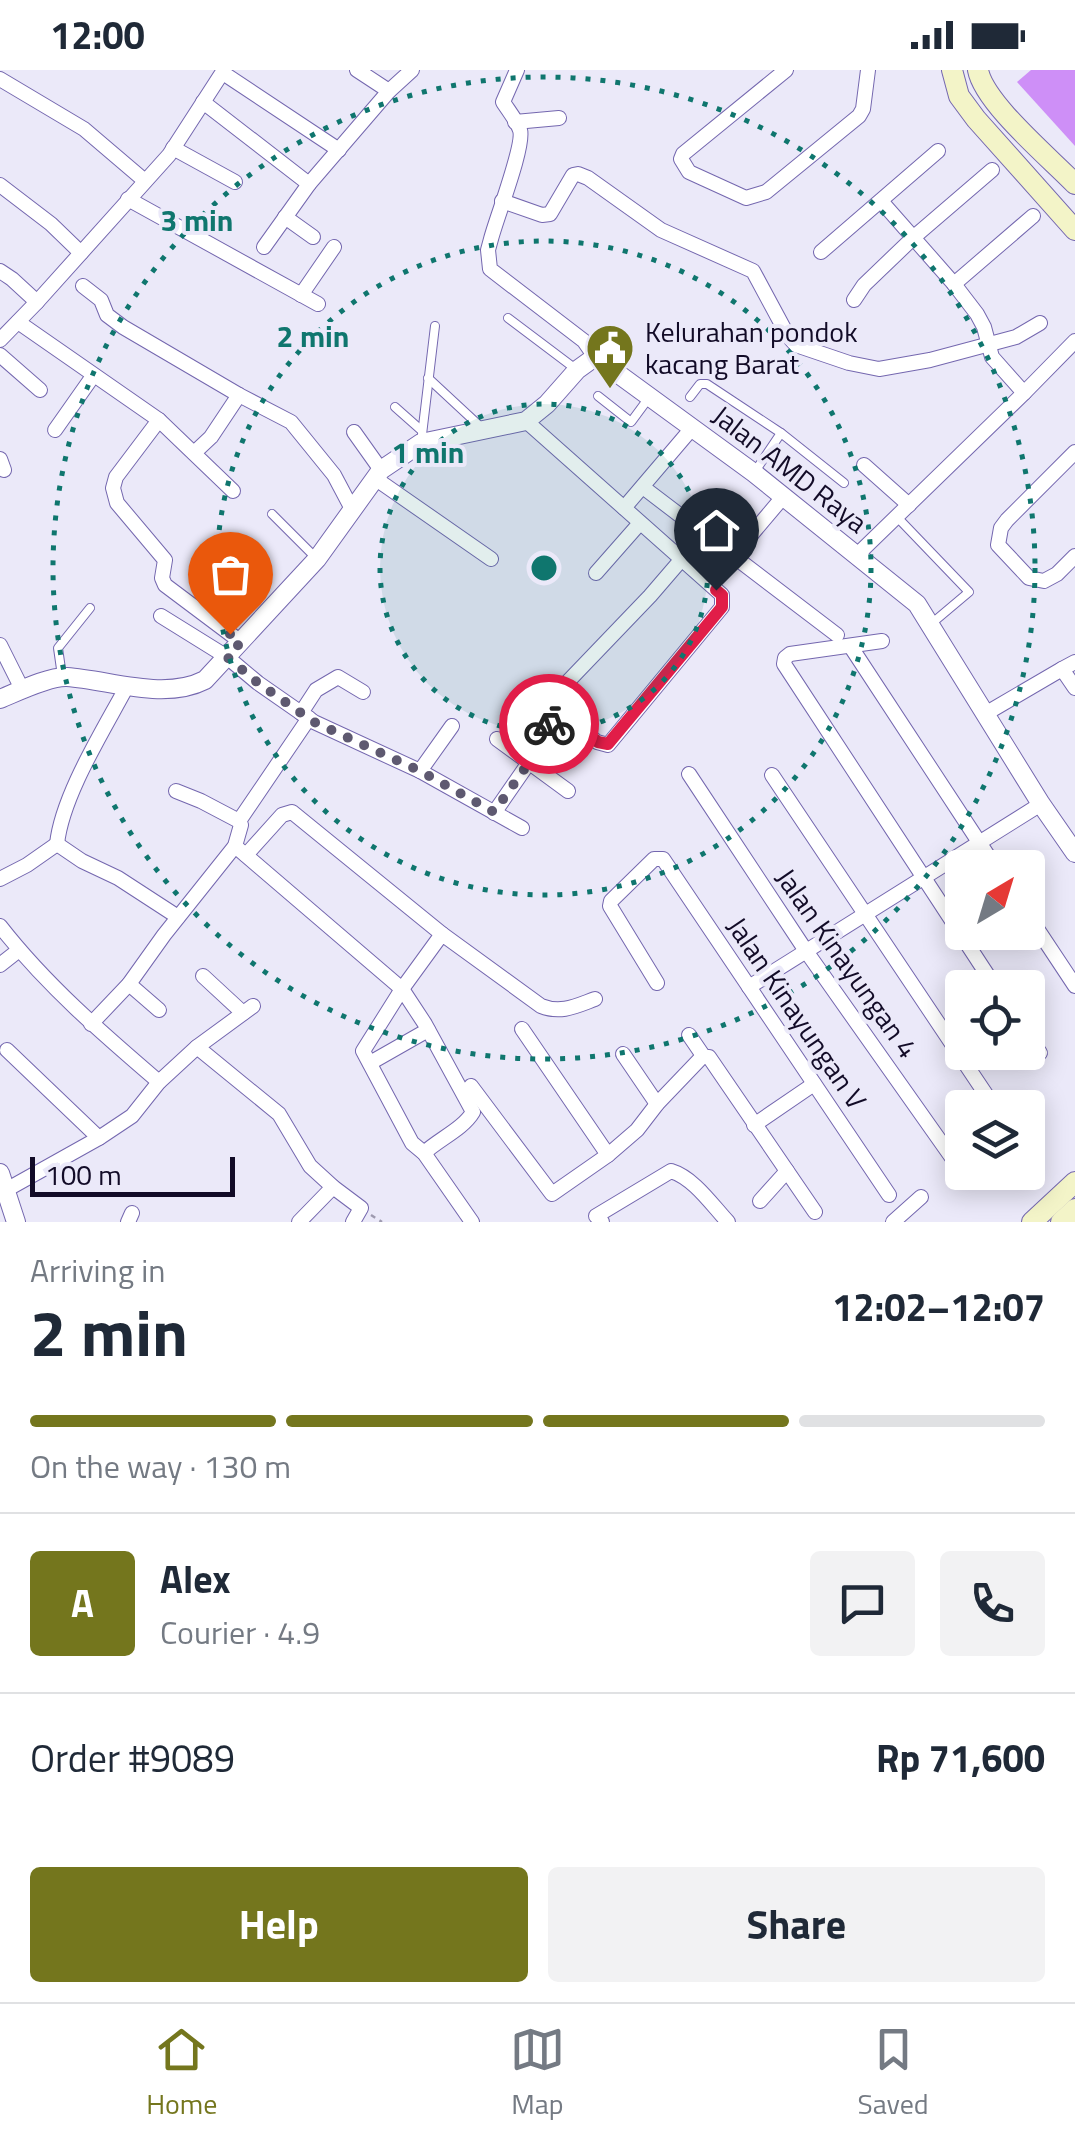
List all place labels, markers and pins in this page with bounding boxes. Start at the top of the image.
place label: Kelurahan pondok kacang Barat [645,310,858,385]
public building icon: Kelurahan pondok kacang Barat [584,322,636,390]
pin [674,488,759,591]
pin [188,532,273,635]
centre of rings [526,550,562,586]

